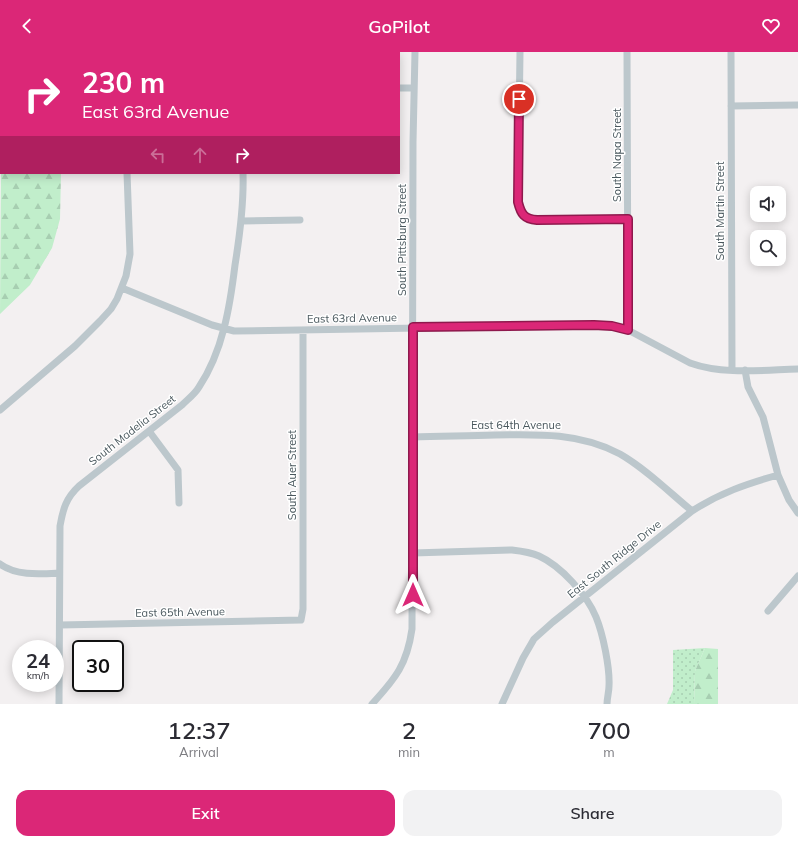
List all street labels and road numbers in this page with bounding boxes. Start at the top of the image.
street label: South Napa Street [610,108,624,202]
street label: South Martin Street [713,161,727,261]
street label: South Pittsburg Street [395,184,409,296]
street label: East 63rd Avenue [307,310,397,326]
street label: South Madelia Street [86,392,178,468]
street label: East 64th Avenue [471,418,561,432]
street label: South Auer Street [285,430,299,520]
street label: East South Ridge Drive [564,517,664,601]
street label: East 65th Avenue [135,604,225,620]

